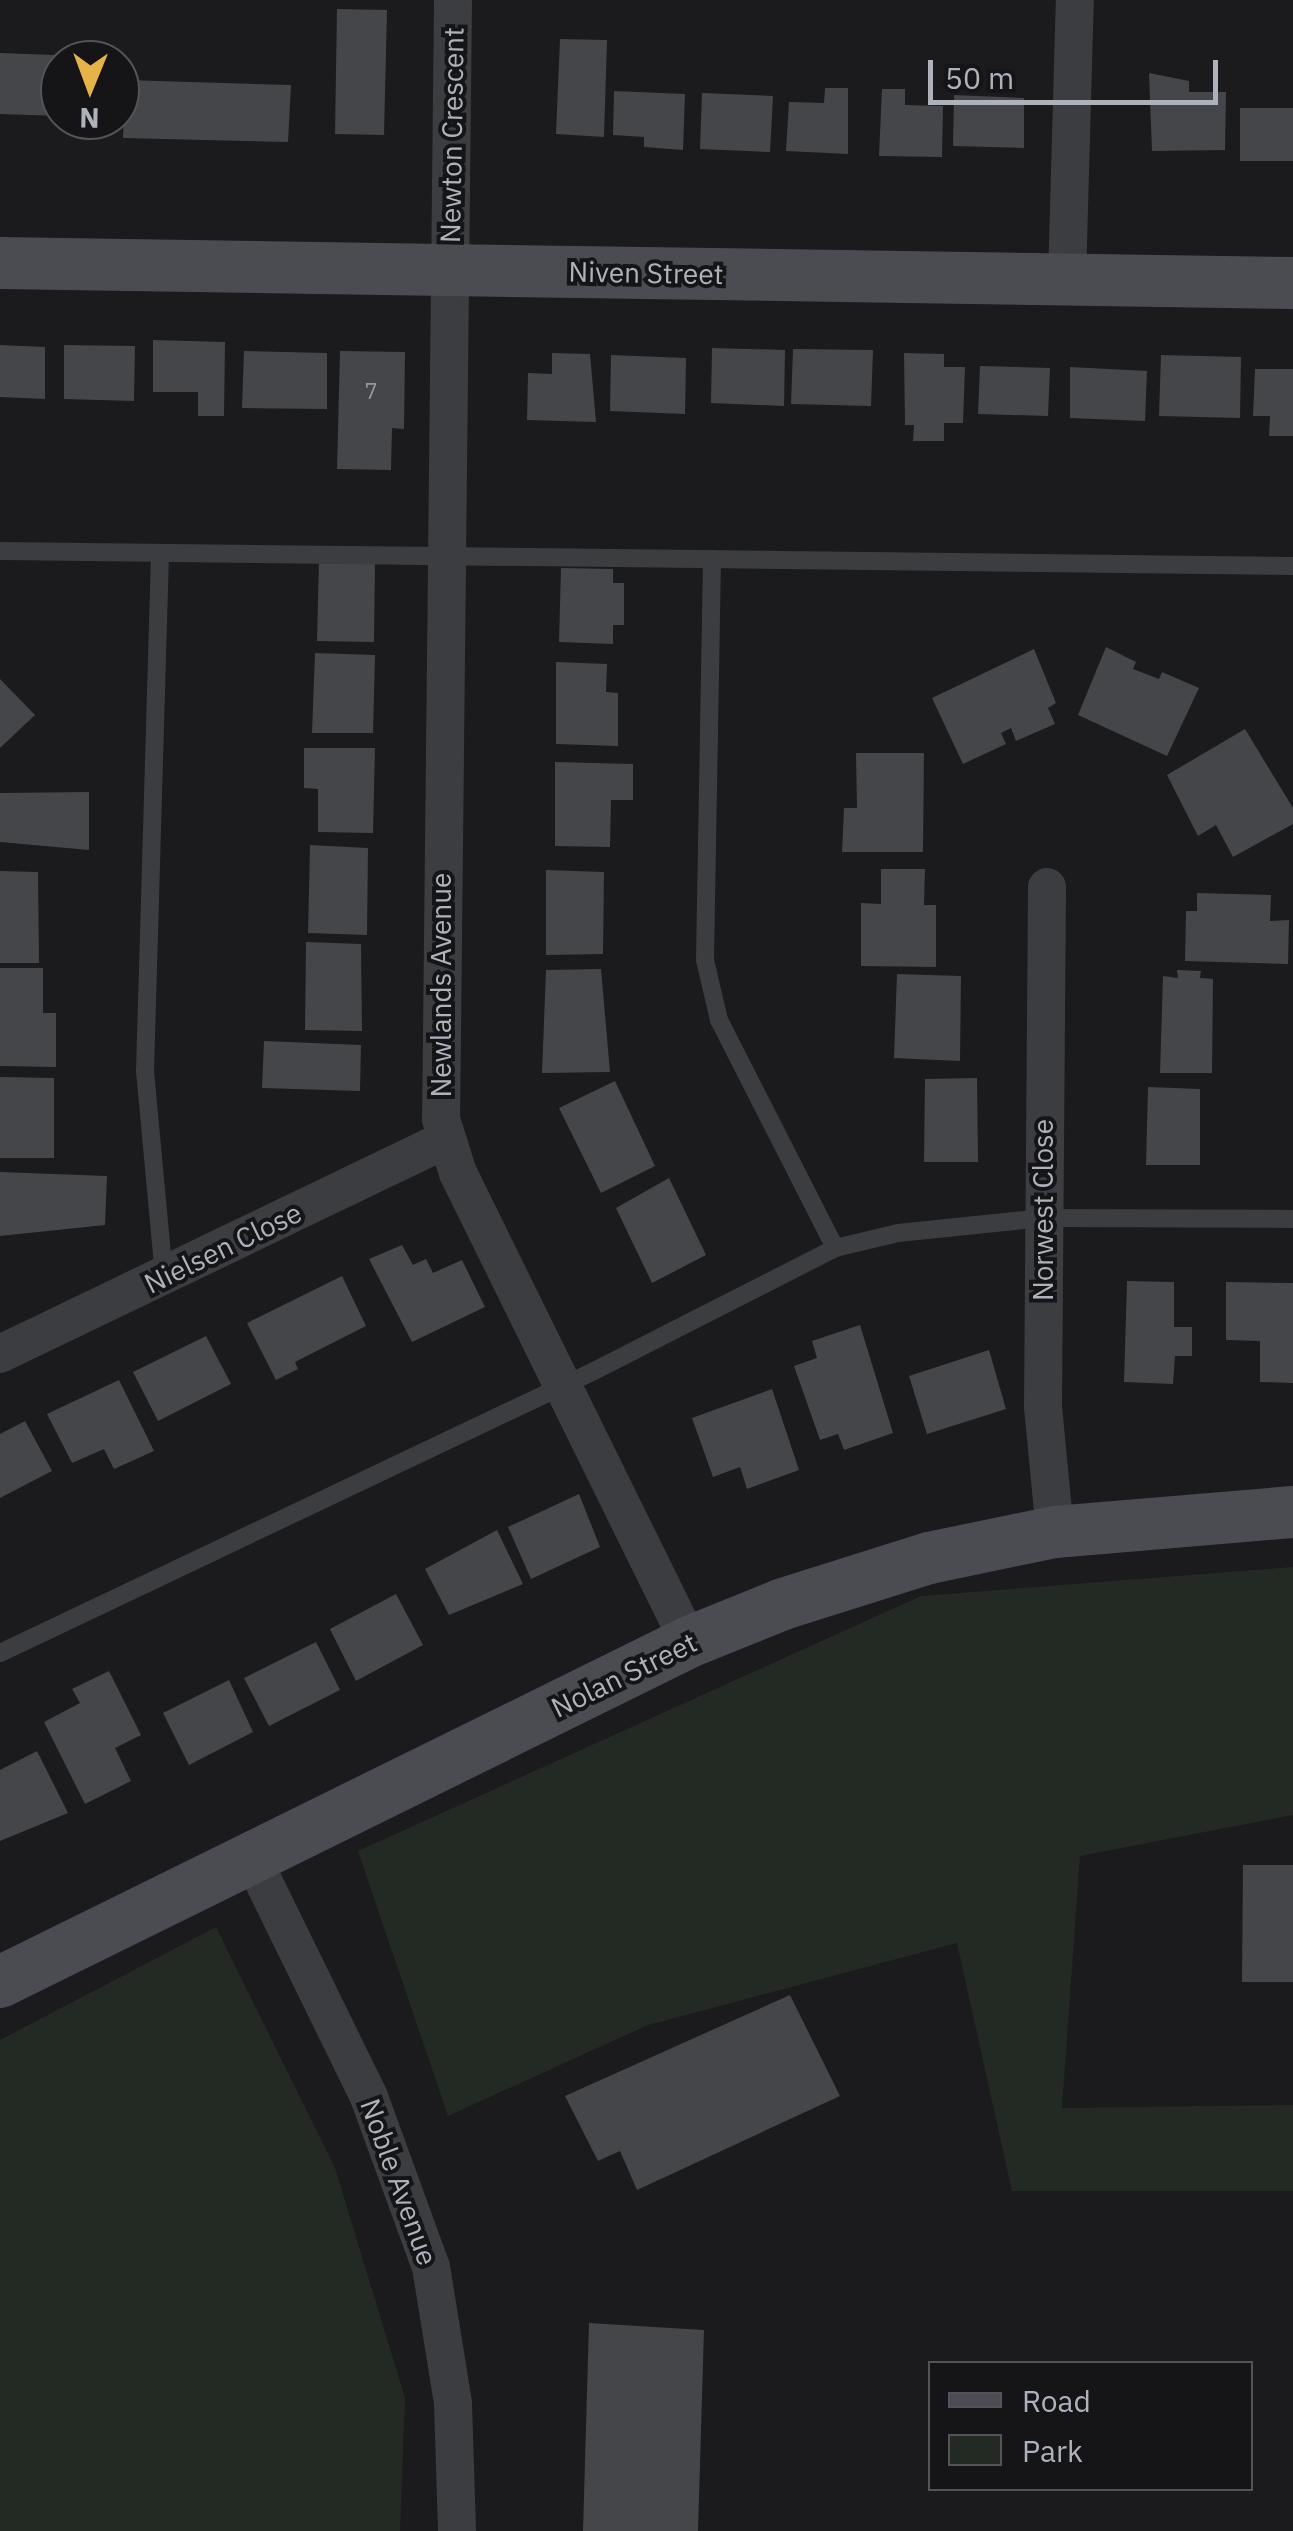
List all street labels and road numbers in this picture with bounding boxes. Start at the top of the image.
street label: Newton Crescent [433,27,471,243]
street label: Niven Street [568,255,724,291]
street label: Newlands Avenue [424,873,458,1097]
street label: Norwest Close [1026,1119,1060,1301]
street label: Nielsen Close [139,1195,307,1301]
street label: Nolan Street [546,1625,702,1725]
street label: Noble Avenue [353,2094,445,2270]

